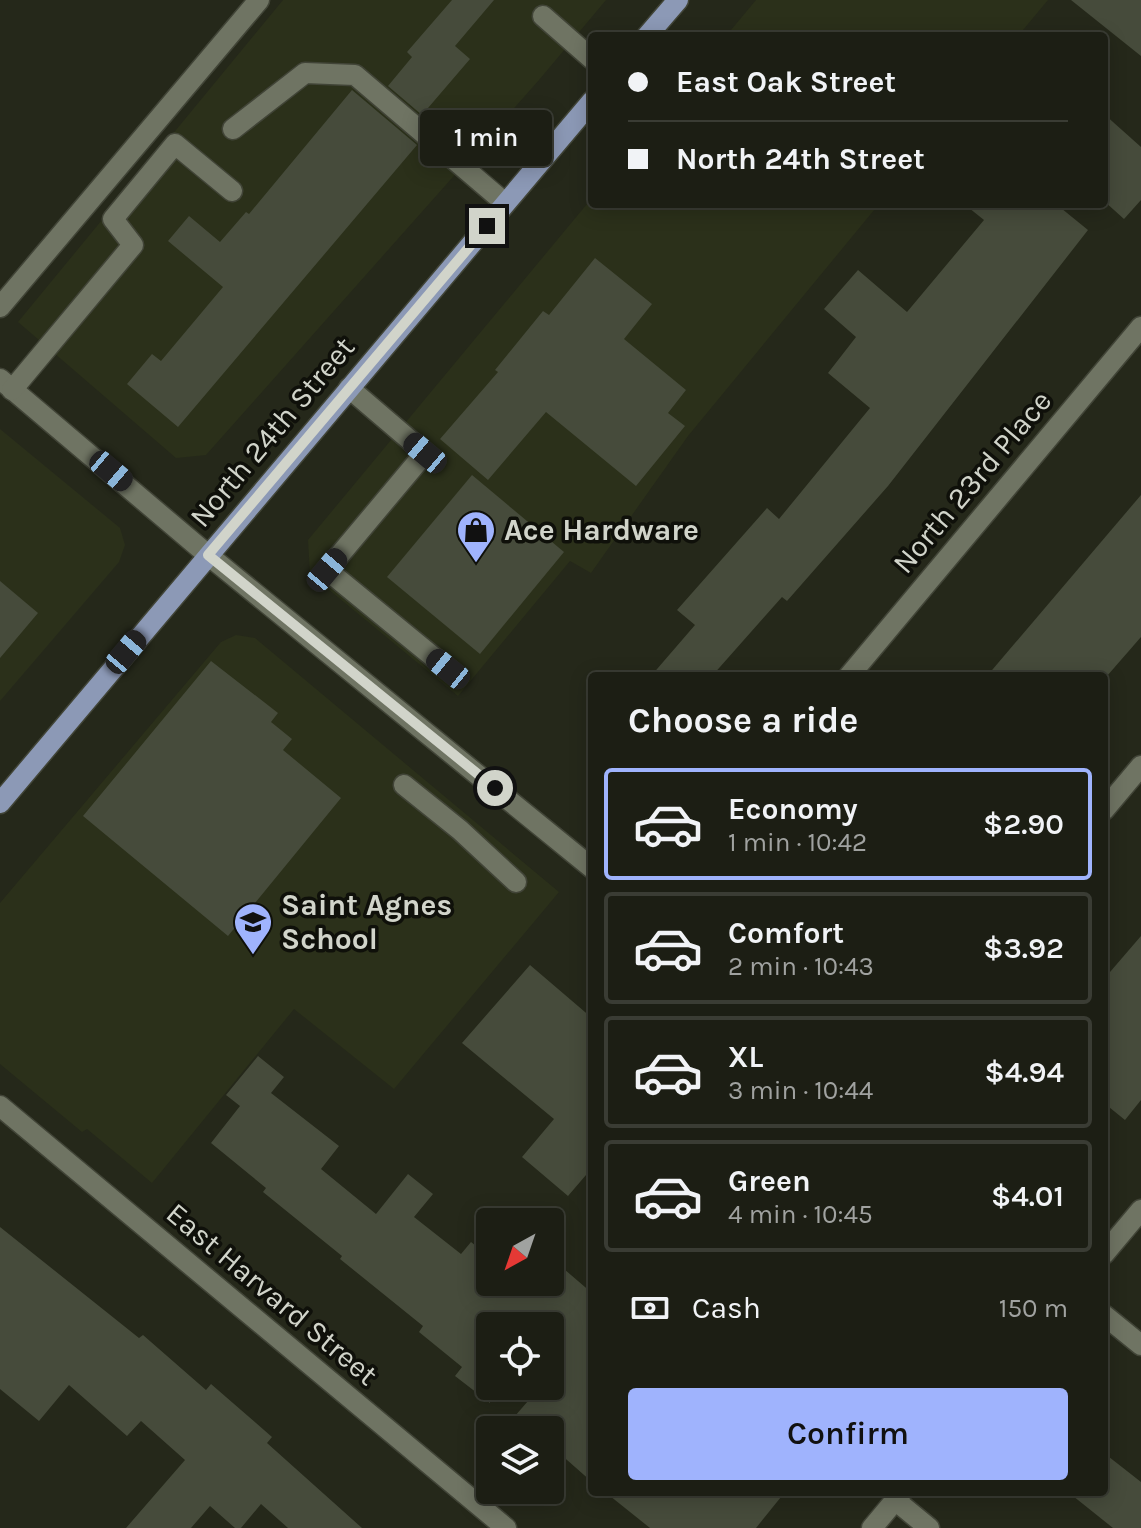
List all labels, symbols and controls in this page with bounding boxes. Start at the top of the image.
text: East Oak Street [676,64,896,100]
callout: 1 min [421,110,553,166]
text: 1 min [454,122,518,153]
text: North 24th Street [676,141,925,177]
route end [469,208,505,244]
street label: North 24th Street [182,330,362,534]
street label: North 23rd Place [885,383,1059,581]
car [399,428,451,478]
car [85,446,137,496]
shop icon: Ace Hardware [455,509,497,564]
place label: Ace Hardware [504,512,699,548]
car [302,544,352,596]
car [101,626,151,678]
car [422,645,474,693]
text: Choose a ride [628,699,858,741]
route start [477,770,513,806]
icon: car [632,788,704,860]
text: Economy [728,791,858,827]
text: $2.90 [983,806,1064,842]
text: 1 min · 10:42 [728,827,867,858]
place label: Saint Agnes School [281,887,452,957]
school or university icon: Saint Agnes School [232,901,274,956]
icon: car [632,912,704,984]
text: Comfort [728,915,844,951]
text: $3.92 [983,930,1064,966]
text: 2 min · 10:43 [728,951,874,982]
icon: car [632,1036,704,1108]
text: XL [728,1039,763,1075]
text: $4.94 [985,1054,1064,1090]
text: 3 min · 10:44 [728,1075,873,1106]
icon: car [632,1160,704,1232]
text: Green [728,1163,811,1199]
text: $4.01 [991,1178,1064,1214]
street label: East Harvard Street [159,1195,385,1393]
text: 4 min · 10:45 [728,1199,873,1230]
north arrow [476,1208,564,1296]
map controls [476,1208,564,1504]
icon: cash [628,1286,672,1330]
text: Cash [692,1290,761,1326]
text: 150 m [999,1293,1068,1324]
button: locate [476,1312,564,1400]
button: Confirm [628,1388,1068,1480]
button: layers [476,1416,564,1504]

